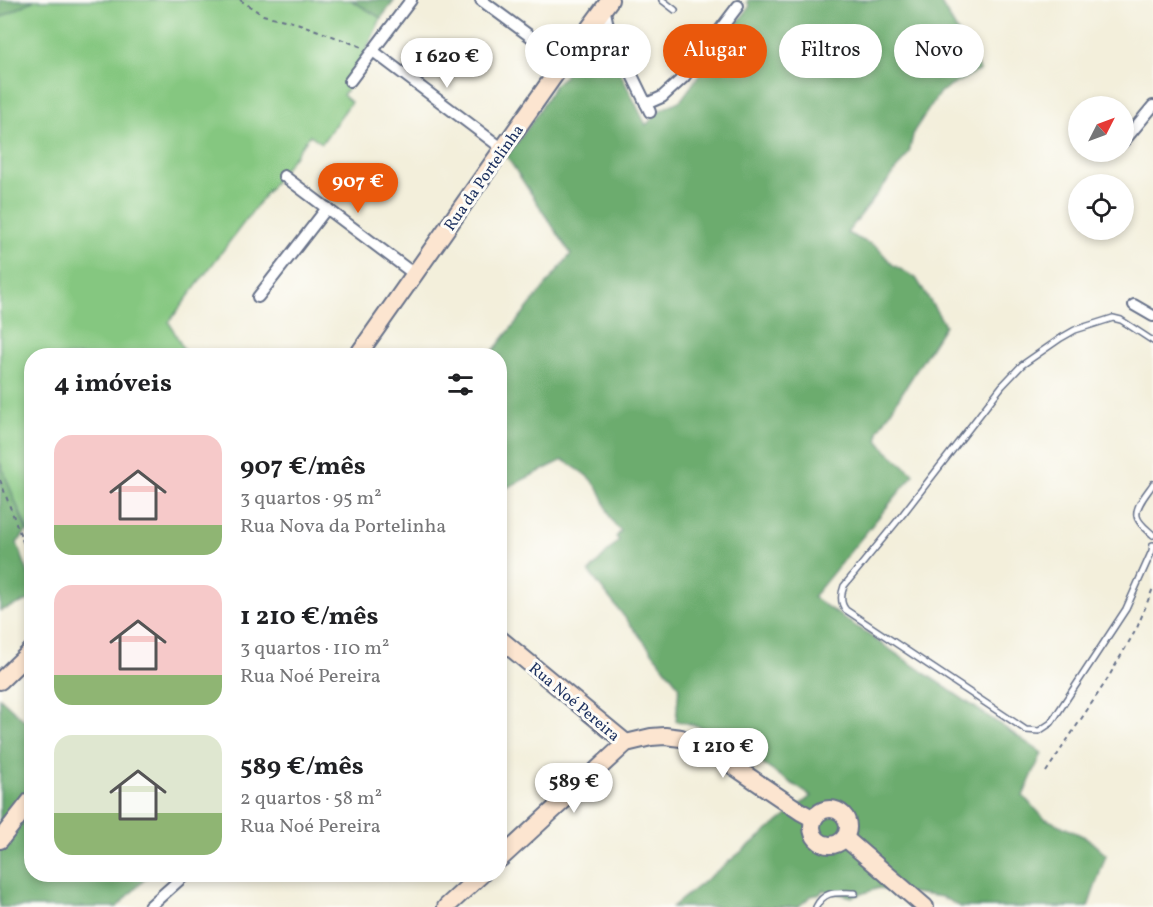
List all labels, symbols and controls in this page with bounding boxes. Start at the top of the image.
chip: Comprar [525,24,651,78]
chip: Alugar [663,24,767,78]
chip: Filtros [779,24,882,78]
chip: Novo [894,24,984,78]
pin: 1 620 € [392,38,502,89]
text: 1 620 € [415,43,479,71]
north arrow [1068,96,1134,162]
map controls [1068,96,1134,240]
street label: Rua da Portelinha [440,121,530,236]
pin: 907 € [316,163,400,214]
text: 907 € [332,168,384,196]
button: locate [1068,174,1134,240]
text: 4 imóveis [54,366,172,402]
icon: filters [444,368,477,401]
text: 907 €/mês [240,449,366,485]
icon: home [102,459,174,531]
text: 3 quartos · 95 m² [240,485,382,513]
text: Rua Nova da Portelinha [240,513,446,541]
text: 1 210 €/mês [240,599,378,635]
icon: home [102,609,174,681]
text: 3 quartos · 110 m² [240,635,389,663]
street label: Rua Noé Pereira [523,658,624,747]
text: Rua Noé Pereira [240,663,381,691]
pin: 1 210 € [668,728,778,779]
text: 1 210 € [692,733,754,761]
text: 589 €/mês [240,749,364,785]
icon: home [102,759,174,831]
pin: 589 € [532,763,616,814]
text: 589 € [549,768,599,796]
text: 2 quartos · 58 m² [240,785,382,813]
text: Rua Noé Pereira [240,813,381,841]

